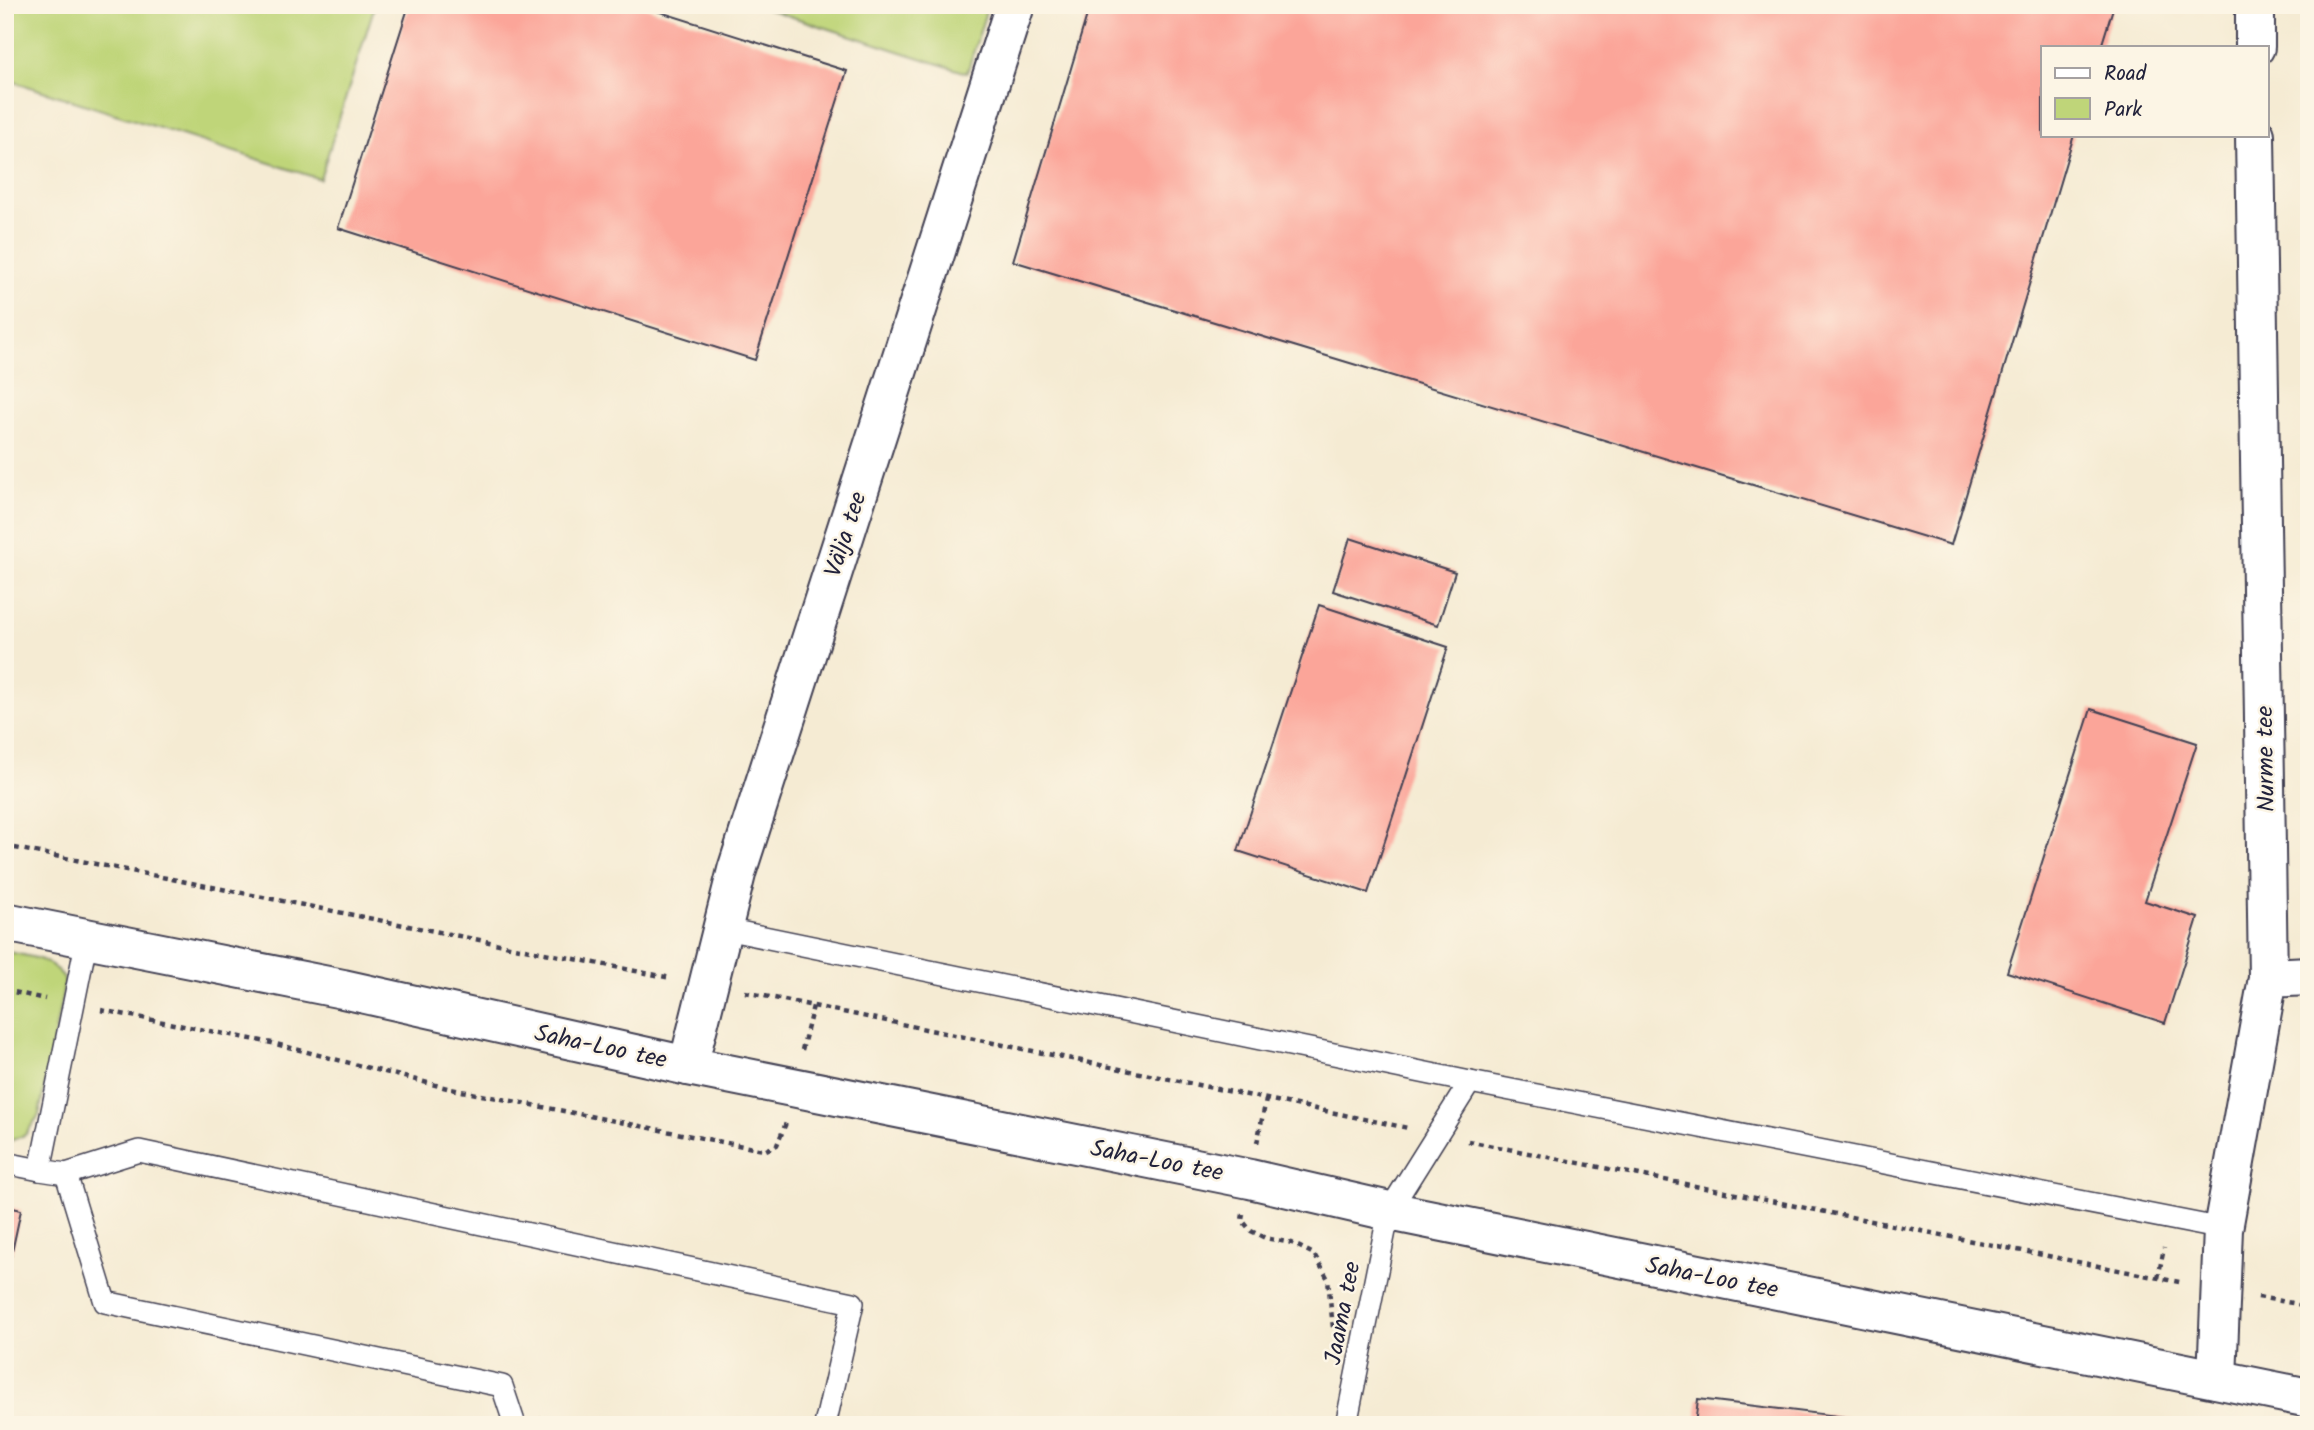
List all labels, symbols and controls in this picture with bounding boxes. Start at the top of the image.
legend [2041,46,2268,136]
text: Road [2104,58,2147,91]
text: Park [2104,94,2142,127]
street label: Välja tee [814,486,879,582]
street label: Nurme tee [2246,705,2287,812]
street label: Saha-Loo tee [531,1014,671,1081]
street label: Saha-Loo tee [1087,1129,1227,1193]
street label: Saha-Loo tee [1642,1246,1782,1310]
street label: Jaama tee [1314,1258,1373,1368]

